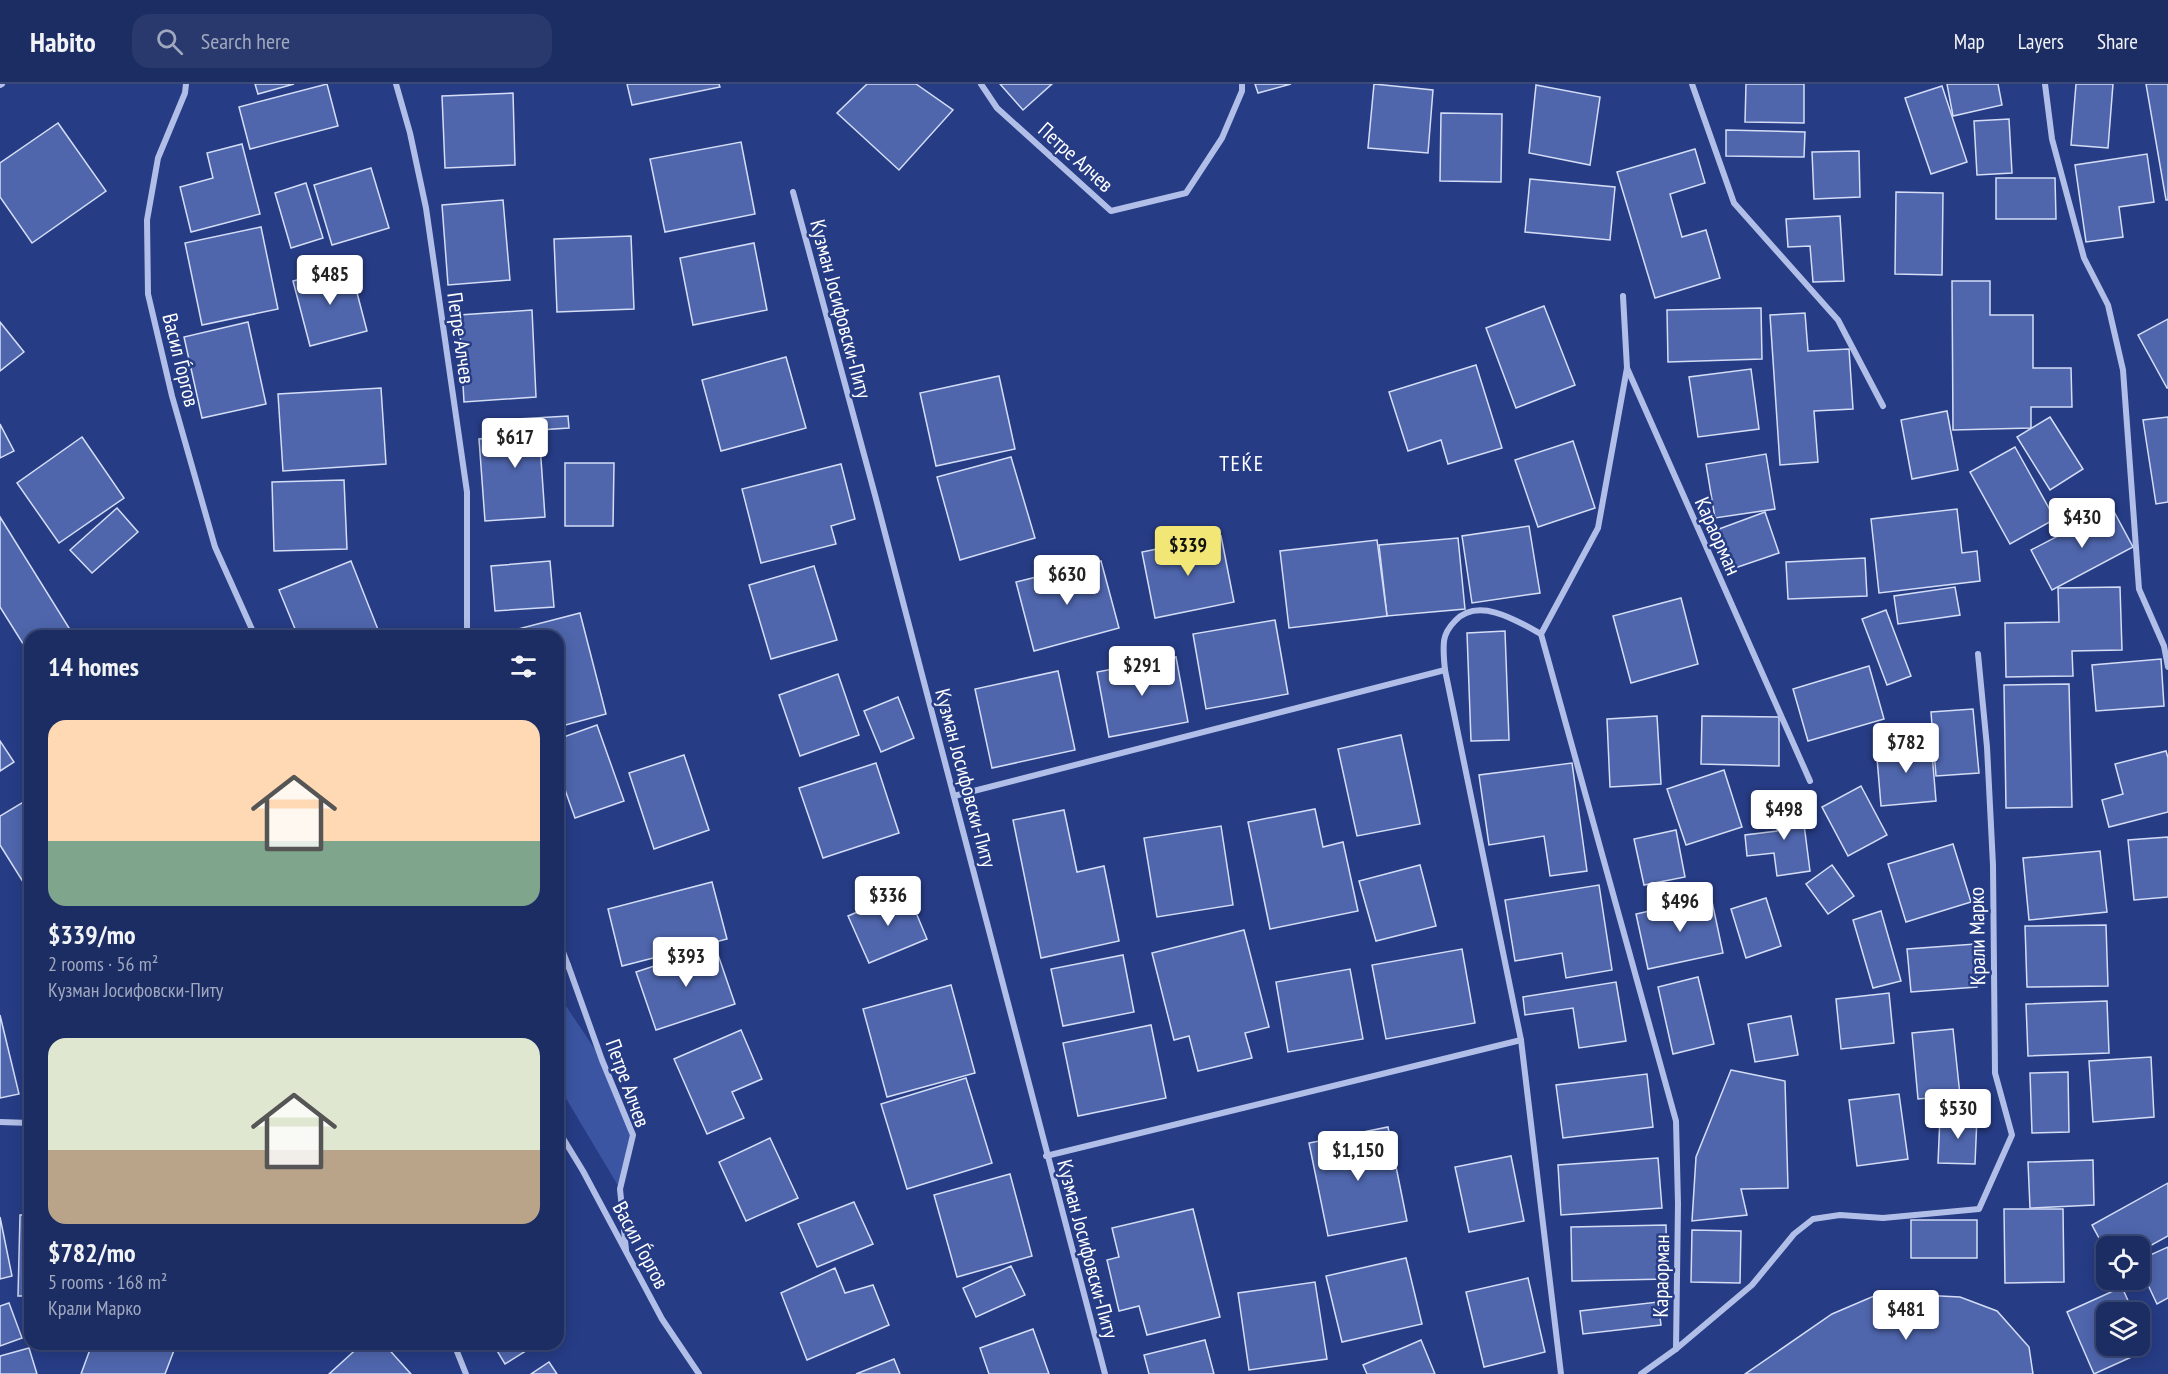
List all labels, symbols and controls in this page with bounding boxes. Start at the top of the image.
search box [132,14,552,68]
text: Habito [30,23,96,60]
icon: search [153,25,186,58]
text: Search here [201,27,290,55]
text: Map [1954,28,1985,55]
text: Layers [2018,28,2064,55]
text: Share [2097,28,2138,55]
street label: Петре Алчев [1033,116,1119,198]
street label: Кузман Јосифовски-Питу [804,217,878,402]
pin: $485 [294,255,366,306]
text: $485 [311,261,349,287]
street label: Петре Алчев [441,291,481,385]
street label: Васил Ѓоргов [156,310,206,410]
pin: $617 [479,418,551,469]
text: $617 [496,424,534,450]
district label: ТЕЌЕ [1219,449,1265,477]
street label: Караорман [1689,493,1747,579]
pin: $430 [2046,498,2118,549]
text: $430 [2063,504,2101,530]
pin: $339 [1152,526,1224,577]
text: $339 [1169,532,1207,558]
pin: $630 [1031,555,1103,606]
text: $630 [1048,561,1086,587]
pin: $291 [1106,646,1178,697]
text: 14 homes [48,650,139,683]
icon: filters [507,650,540,683]
text: $291 [1123,652,1161,678]
street label: Кузман Јосифовски-Питу [929,686,1003,871]
pin: $782 [1870,723,1942,774]
text: $782 [1887,729,1925,755]
icon: home [240,759,348,867]
pin: $498 [1748,790,1820,841]
text: $498 [1765,796,1803,822]
pin: $336 [852,876,924,927]
text: $336 [869,882,907,908]
pin: $496 [1644,882,1716,933]
street label: Крали Марко [1963,887,1991,985]
text: $496 [1661,888,1699,914]
text: $339/mo [48,918,136,951]
pin: $393 [650,937,722,988]
text: $393 [667,943,705,969]
text: 2 rooms · 56 m² [48,951,158,977]
text: Кузман Јосифовски-Питу [48,977,223,1003]
street label: Петре Алчев [600,1035,656,1131]
icon: home [240,1077,348,1185]
pin: $530 [1922,1089,1994,1140]
text: $530 [1939,1095,1977,1121]
pin: $1,150 [1309,1131,1407,1182]
text: $1,150 [1332,1137,1384,1163]
street label: Кузман Јосифовски-Питу [1051,1157,1125,1342]
street label: Васил Ѓоргов [607,1197,675,1293]
street label: Караорман [1647,1234,1675,1318]
text: $782/mo [48,1236,136,1269]
map controls [2096,1236,2150,1356]
button: locate [2096,1236,2150,1290]
text: 5 rooms · 168 m² [48,1269,167,1295]
pin: $481 [1870,1290,1942,1341]
text: Крали Марко [48,1295,141,1321]
text: $481 [1887,1296,1925,1322]
button: layers [2096,1302,2150,1356]

